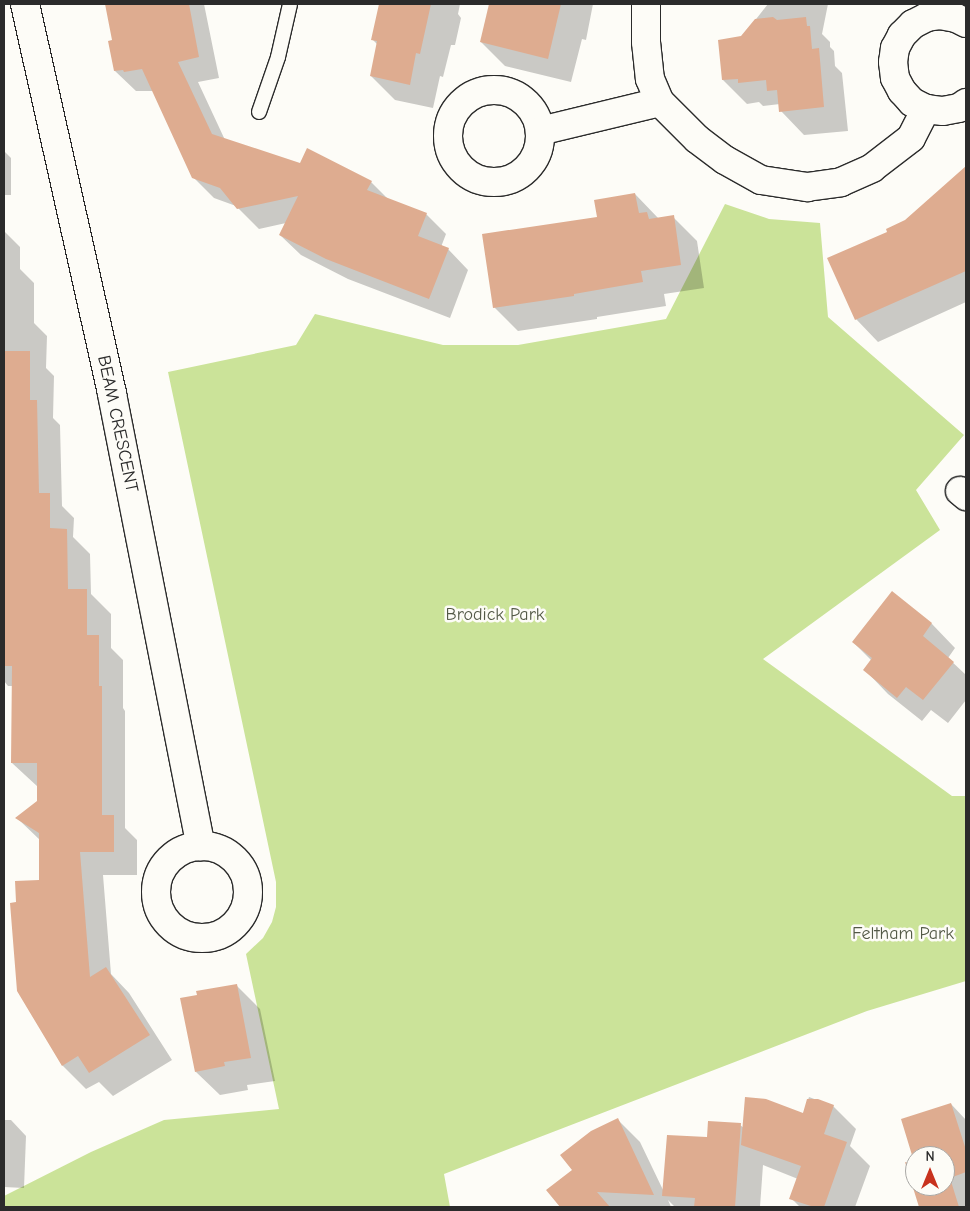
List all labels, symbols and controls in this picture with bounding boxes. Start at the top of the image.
street label: BEAM CRESCENT [92,354,142,494]
park label: Brodick Park [445,604,545,626]
park label: Feltham Park [852,923,954,945]
north arrow [905,1146,955,1196]
text: N [925,1148,935,1165]

